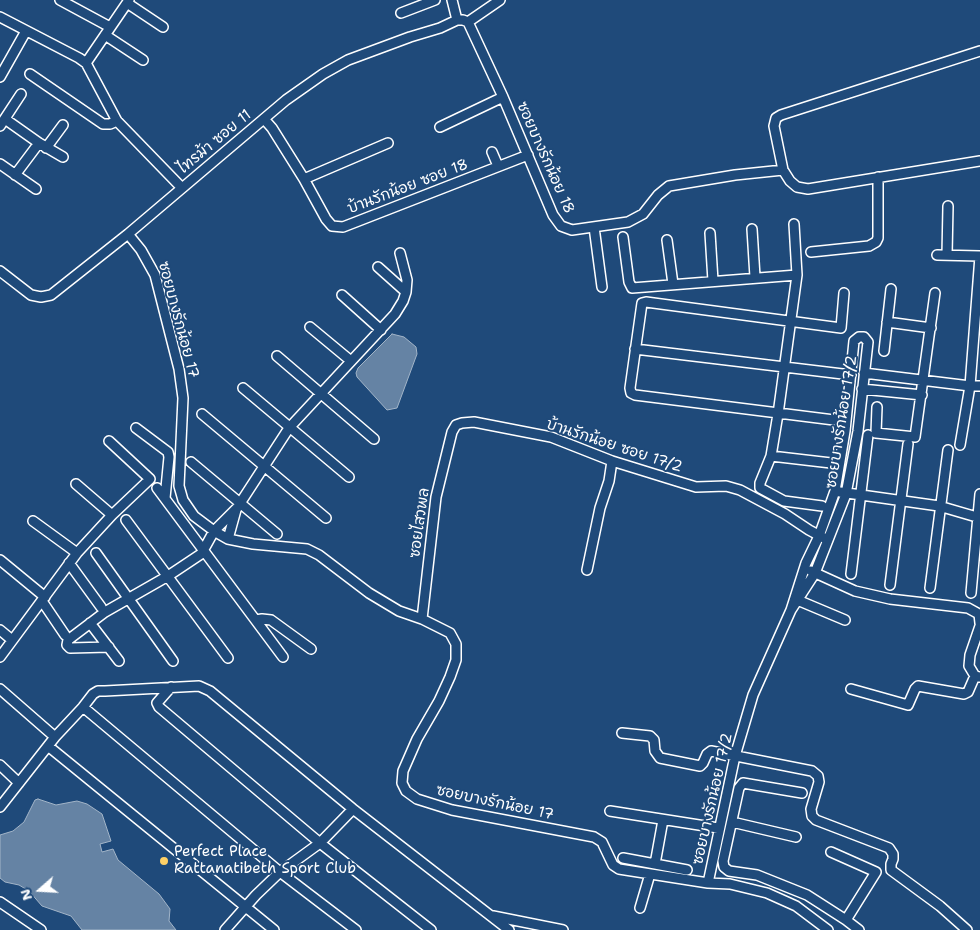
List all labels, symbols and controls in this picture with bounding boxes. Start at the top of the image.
street label: ซอยบางรักน้อย 18 [512,99,578,217]
street label: ไทรม้า ซอย 11 [175,106,255,178]
street label: บ้านรักน้อย ซอย 18 [345,156,471,218]
street label: ซอยบางรักน้อย 17 [154,260,202,380]
street label: ซอยบางรักน้อย 17/2 [823,354,861,490]
street label: บ้านรักน้อย ซอย 17/2 [544,415,684,477]
street label: ซอยไสวพล [406,487,434,559]
street label: ซอยบางรักน้อย 17/2 [689,731,737,867]
street label: ซอยบางรักน้อย 17 [434,782,556,824]
place label: Perfect Place Rattanatibeth Sport Club [174,843,356,878]
marker: Perfect Place Rattanatibeth Sport Club [158,855,170,867]
north arrow [15,865,65,915]
text: N [16,887,36,903]

